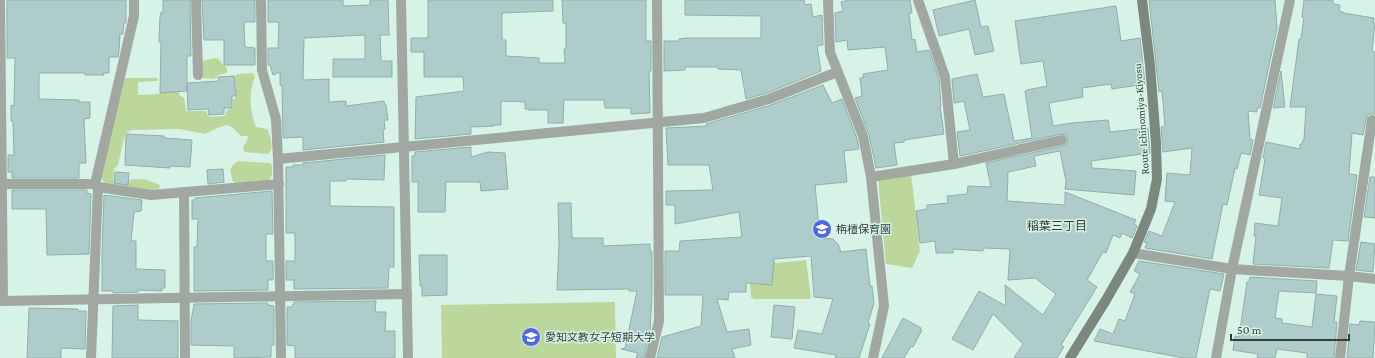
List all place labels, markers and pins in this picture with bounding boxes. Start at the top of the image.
school or university icon: 栴檀保育園 [811,218,833,240]
place label: 栴檀保育園 [836,223,891,235]
school or university icon: 愛知文教女子短期大学 [520,326,542,348]
place label: 愛知文教女子短期大学 [545,331,655,343]

